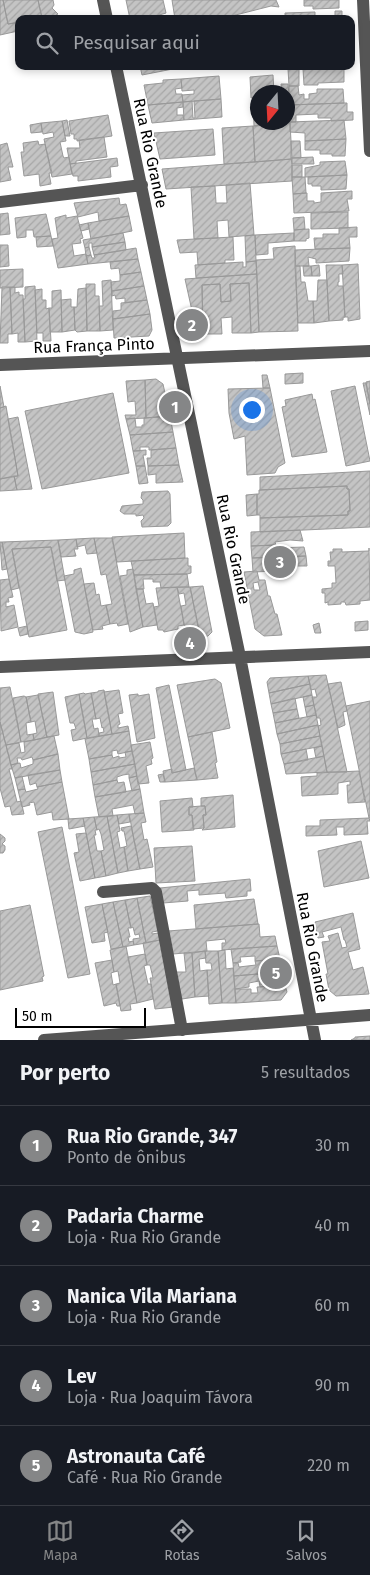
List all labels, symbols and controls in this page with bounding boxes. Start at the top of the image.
search box [15,15,355,70]
icon: search [33,29,61,57]
text: Pesquisar aqui [73,31,200,54]
north arrow [250,85,295,130]
street label: Rua Rio Grande [130,96,171,210]
pin: 2 [176,306,208,344]
street label: Rua França Pinto [33,334,155,358]
pin: 1 [159,388,191,426]
your location [239,397,265,423]
street label: Rua Rio Grande [213,492,254,606]
pin: 3 [264,543,296,581]
pin: 4 [174,624,206,662]
street label: Rua Rio Grande [293,890,333,1004]
pin: 5 [260,954,292,992]
scale bar [15,1005,146,1028]
text: 50 m [22,1008,53,1025]
text: Por perto [20,1060,110,1086]
text: 5 resultados [261,1063,350,1082]
text: Rua Rio Grande, 347 [67,1125,237,1148]
text: 1 [32,1136,40,1155]
text: 30 m [315,1136,350,1155]
text: Ponto de ônibus [67,1148,186,1167]
text: Padaria Charme [67,1205,204,1228]
text: 2 [32,1216,40,1235]
text: 40 m [315,1216,350,1235]
text: Loja · Rua Rio Grande [67,1228,221,1247]
text: Nanica Vila Mariana [67,1285,237,1308]
text: 3 [32,1296,40,1315]
text: 60 m [315,1296,350,1315]
text: Loja · Rua Rio Grande [67,1308,221,1327]
text: Lev [67,1365,96,1388]
text: 4 [31,1376,41,1395]
text: 90 m [315,1376,350,1395]
text: Loja · Rua Joaquim Távora [67,1388,253,1407]
text: Astronauta Café [67,1445,205,1468]
text: 5 [32,1456,40,1475]
text: 220 m [307,1456,350,1475]
text: Café · Rua Rio Grande [67,1468,223,1487]
tab: Mapa [43,1517,78,1564]
tab: Rotas [164,1517,200,1564]
tab: Salvos [286,1517,327,1564]

